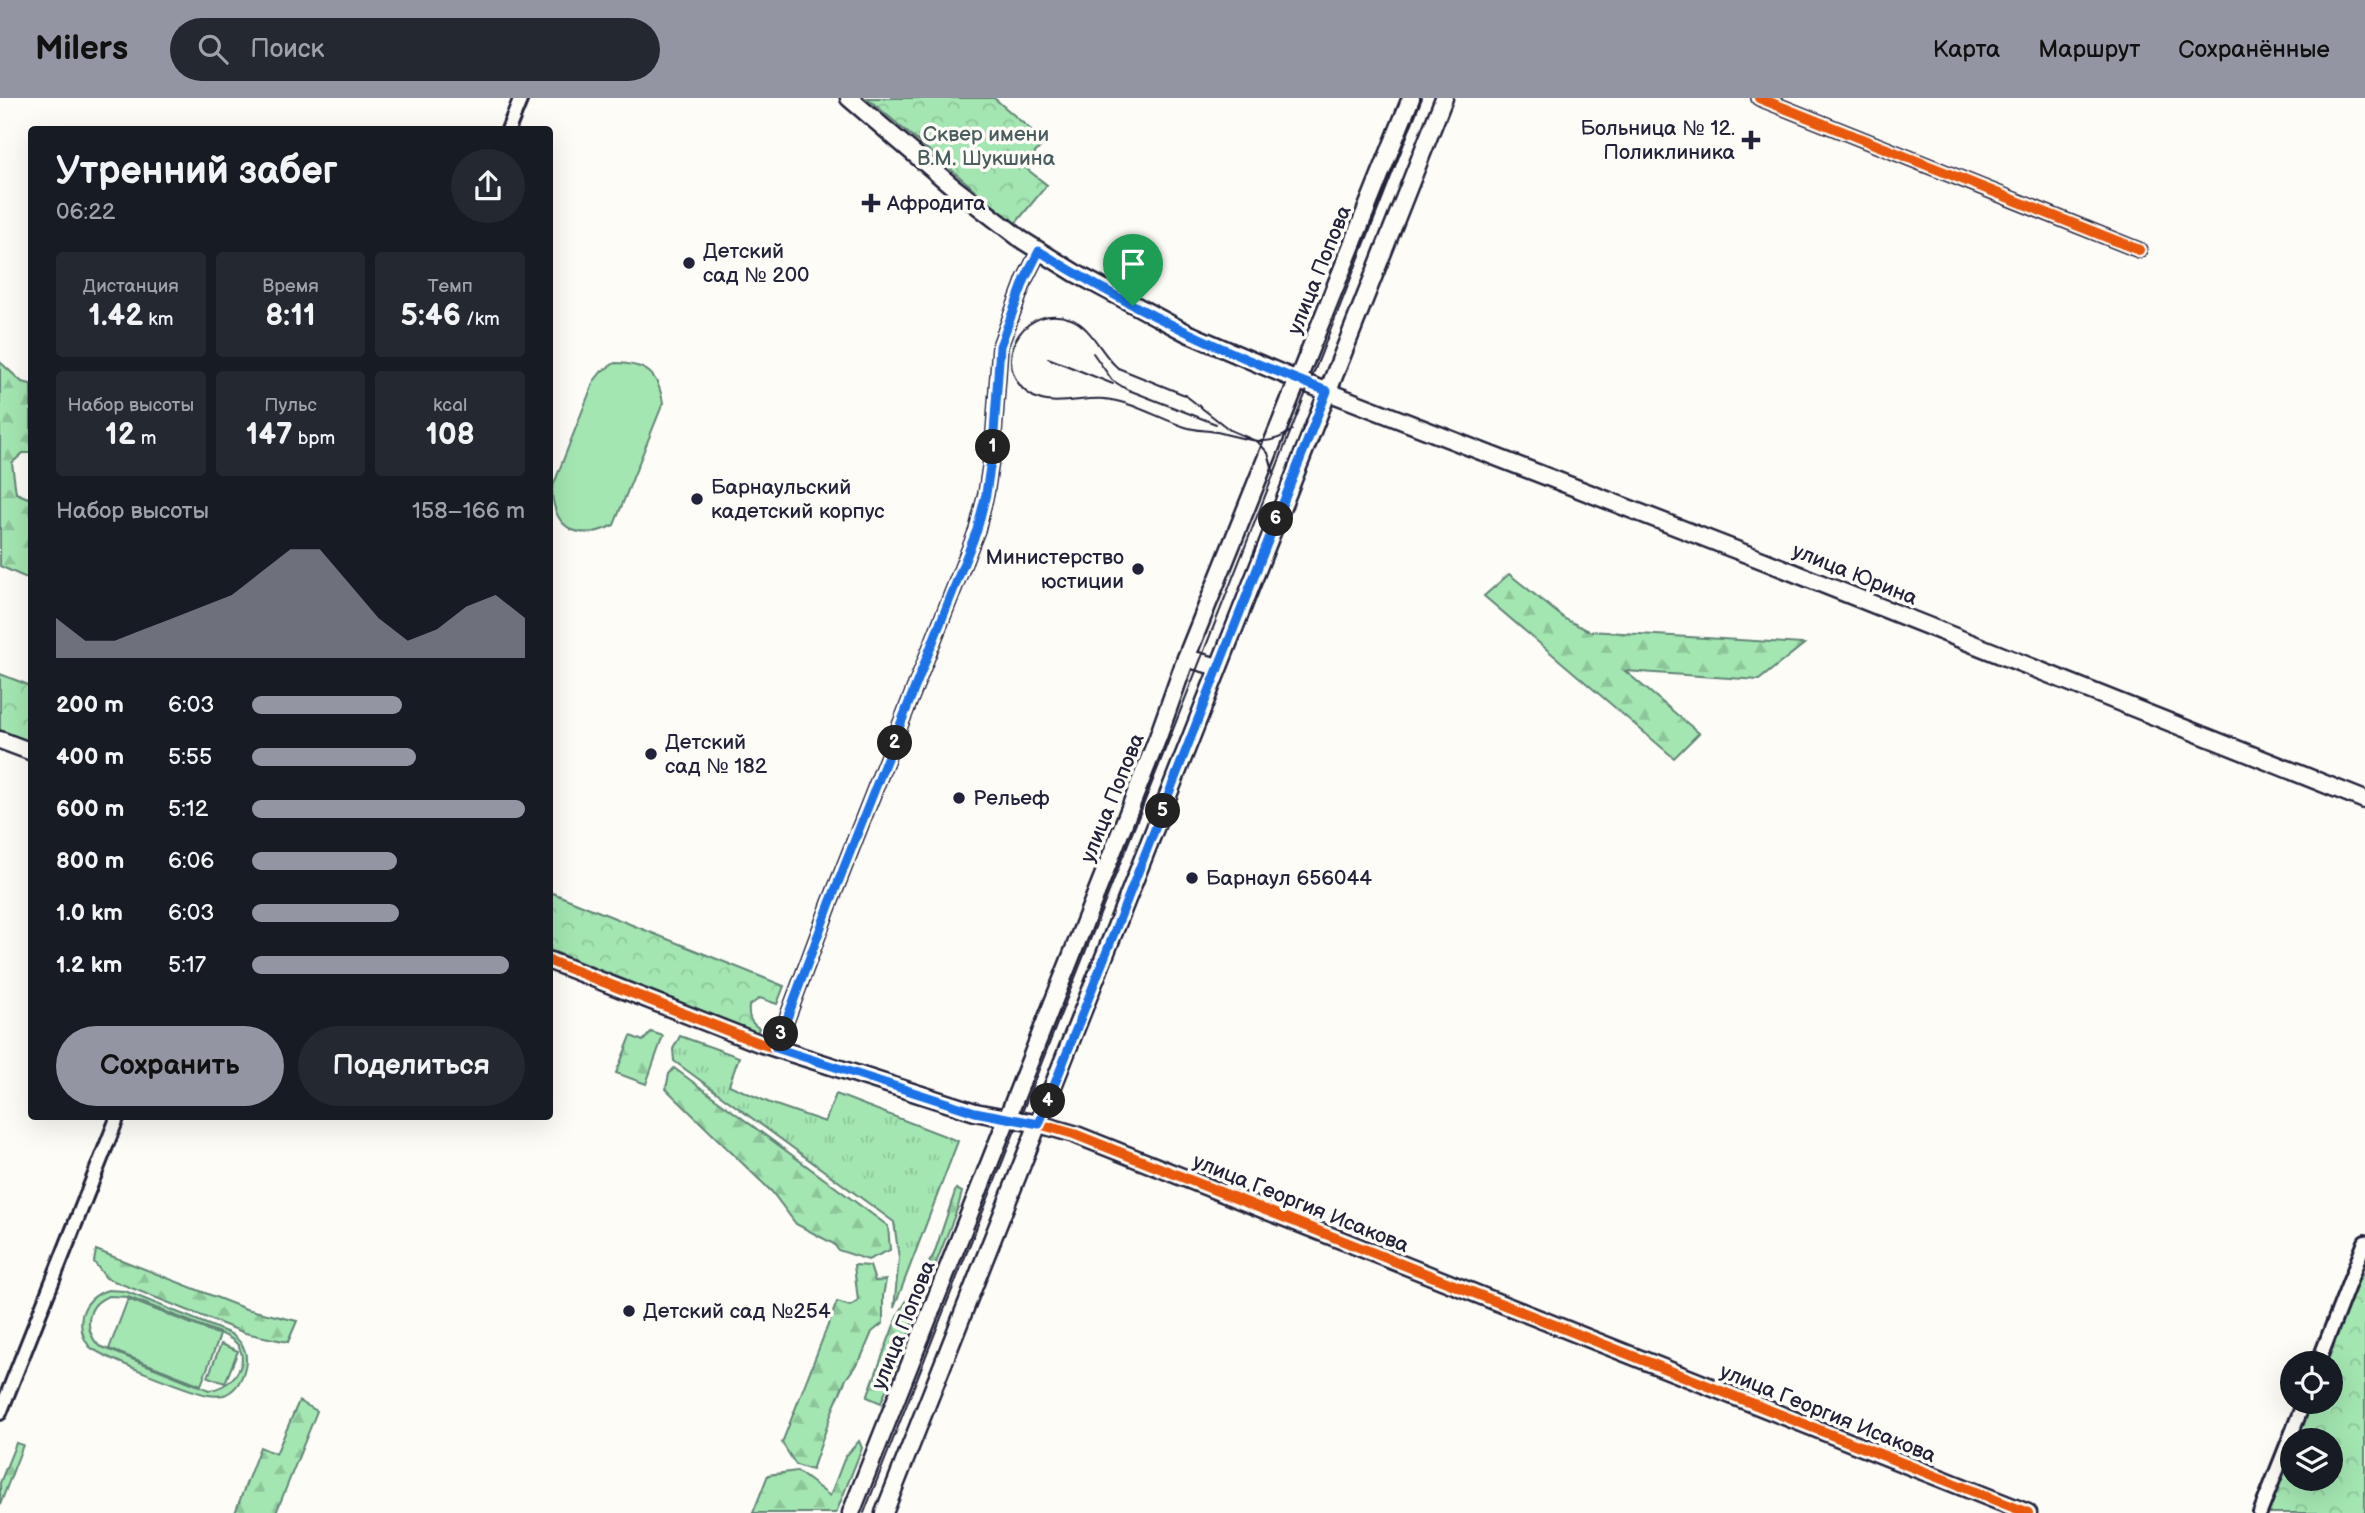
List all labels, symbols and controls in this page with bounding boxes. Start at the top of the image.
search box [170,18,660,81]
text: Milers [35,29,128,69]
icon: search [194,30,232,68]
text: Поиск [250,34,324,65]
text: Карта [1933,35,2000,64]
text: Маршрут [2038,35,2140,64]
text: Сохранённые [2178,35,2330,64]
place label: Больница № 12. Поликлиника [1581,116,1736,165]
park label: Сквер имени В.М. Шукшина [917,122,1056,171]
marker: Больница № 12. Поликлиника [1741,130,1761,150]
text: Утренний забег [56,149,338,194]
button: share [451,149,525,223]
place label: Афродита [886,191,986,216]
marker: Афродита [861,193,881,213]
text: 06:22 [56,198,115,226]
street label: улица Попова [1282,201,1357,338]
pin [1103,234,1163,306]
place label: Детский сад № 200 [703,239,809,288]
icon: arrive [1114,245,1152,283]
marker: Детский сад № 200 [681,255,697,271]
text: Дистанция [83,275,179,298]
text: Время [262,275,319,298]
text: Темп [428,275,473,298]
text: 1.42 [88,298,143,334]
text: 8:11 [265,298,316,334]
text: 5:46 [401,298,461,334]
text: km [143,308,173,331]
text: /km [461,308,500,331]
text: Набор высоты [68,394,194,417]
text: Пульс [264,394,317,417]
text: kcal [433,394,467,417]
text: 12 [105,417,136,453]
text: 147 [246,417,293,453]
text: 108 [425,417,475,453]
text: m [136,427,157,450]
text: bpm [293,427,335,450]
pin: 1 [976,430,1010,464]
text: 1 [989,435,997,458]
place label: Барнаульский кадетский корпус [711,475,885,524]
marker: Барнаульский кадетский корпус [689,491,705,507]
text: Набор высоты [56,497,209,525]
text: 158–166 m [412,497,525,525]
pin: 6 [1258,502,1294,536]
text: 6 [1270,507,1281,530]
street label: улица Юрина [1789,538,1921,611]
place label: Министерство юстиции [985,545,1124,594]
marker: Министерство юстиции [1130,561,1146,577]
text: 200 m [56,691,124,719]
text: 6:03 [168,691,214,719]
pin: 2 [878,726,912,760]
street label: улица Попова [1075,729,1150,866]
place label: Детский сад № 182 [665,730,768,779]
text: 2 [889,731,900,754]
text: 400 m [56,743,124,771]
text: 5:55 [168,743,212,771]
marker: Детский сад № 182 [643,746,659,762]
place label: Рельеф [973,786,1050,811]
marker: Рельеф [951,790,967,806]
pin: 5 [1146,794,1180,828]
text: 600 m [56,795,124,823]
text: 5:12 [168,795,208,823]
text: 5 [1157,799,1168,822]
text: 800 m [56,847,124,875]
text: 6:06 [168,847,214,875]
place label: Барнаул 656044 [1206,866,1372,891]
marker: Барнаул 656044 [1184,870,1200,886]
text: 1.0 km [56,899,123,927]
text: 6:03 [168,899,214,927]
text: 1.2 km [56,951,122,979]
text: 5:17 [168,951,206,979]
pin: 3 [764,1016,798,1052]
text: 3 [775,1022,786,1045]
button: Сохранить [56,1026,284,1106]
button: Поделиться [298,1026,525,1106]
pin: 4 [1030,1084,1066,1118]
text: 4 [1042,1089,1053,1112]
street label: улица Георгия Исакова [1189,1149,1413,1258]
street label: улица Попова [866,1256,941,1393]
place label: Детский сад №254 [643,1299,831,1324]
marker: Детский сад №254 [621,1303,637,1319]
map controls [2280,1351,2343,1491]
button: locate [2280,1351,2343,1414]
street label: улица Георгия Исакова [1716,1359,1940,1468]
button: layers [2280,1428,2343,1491]

